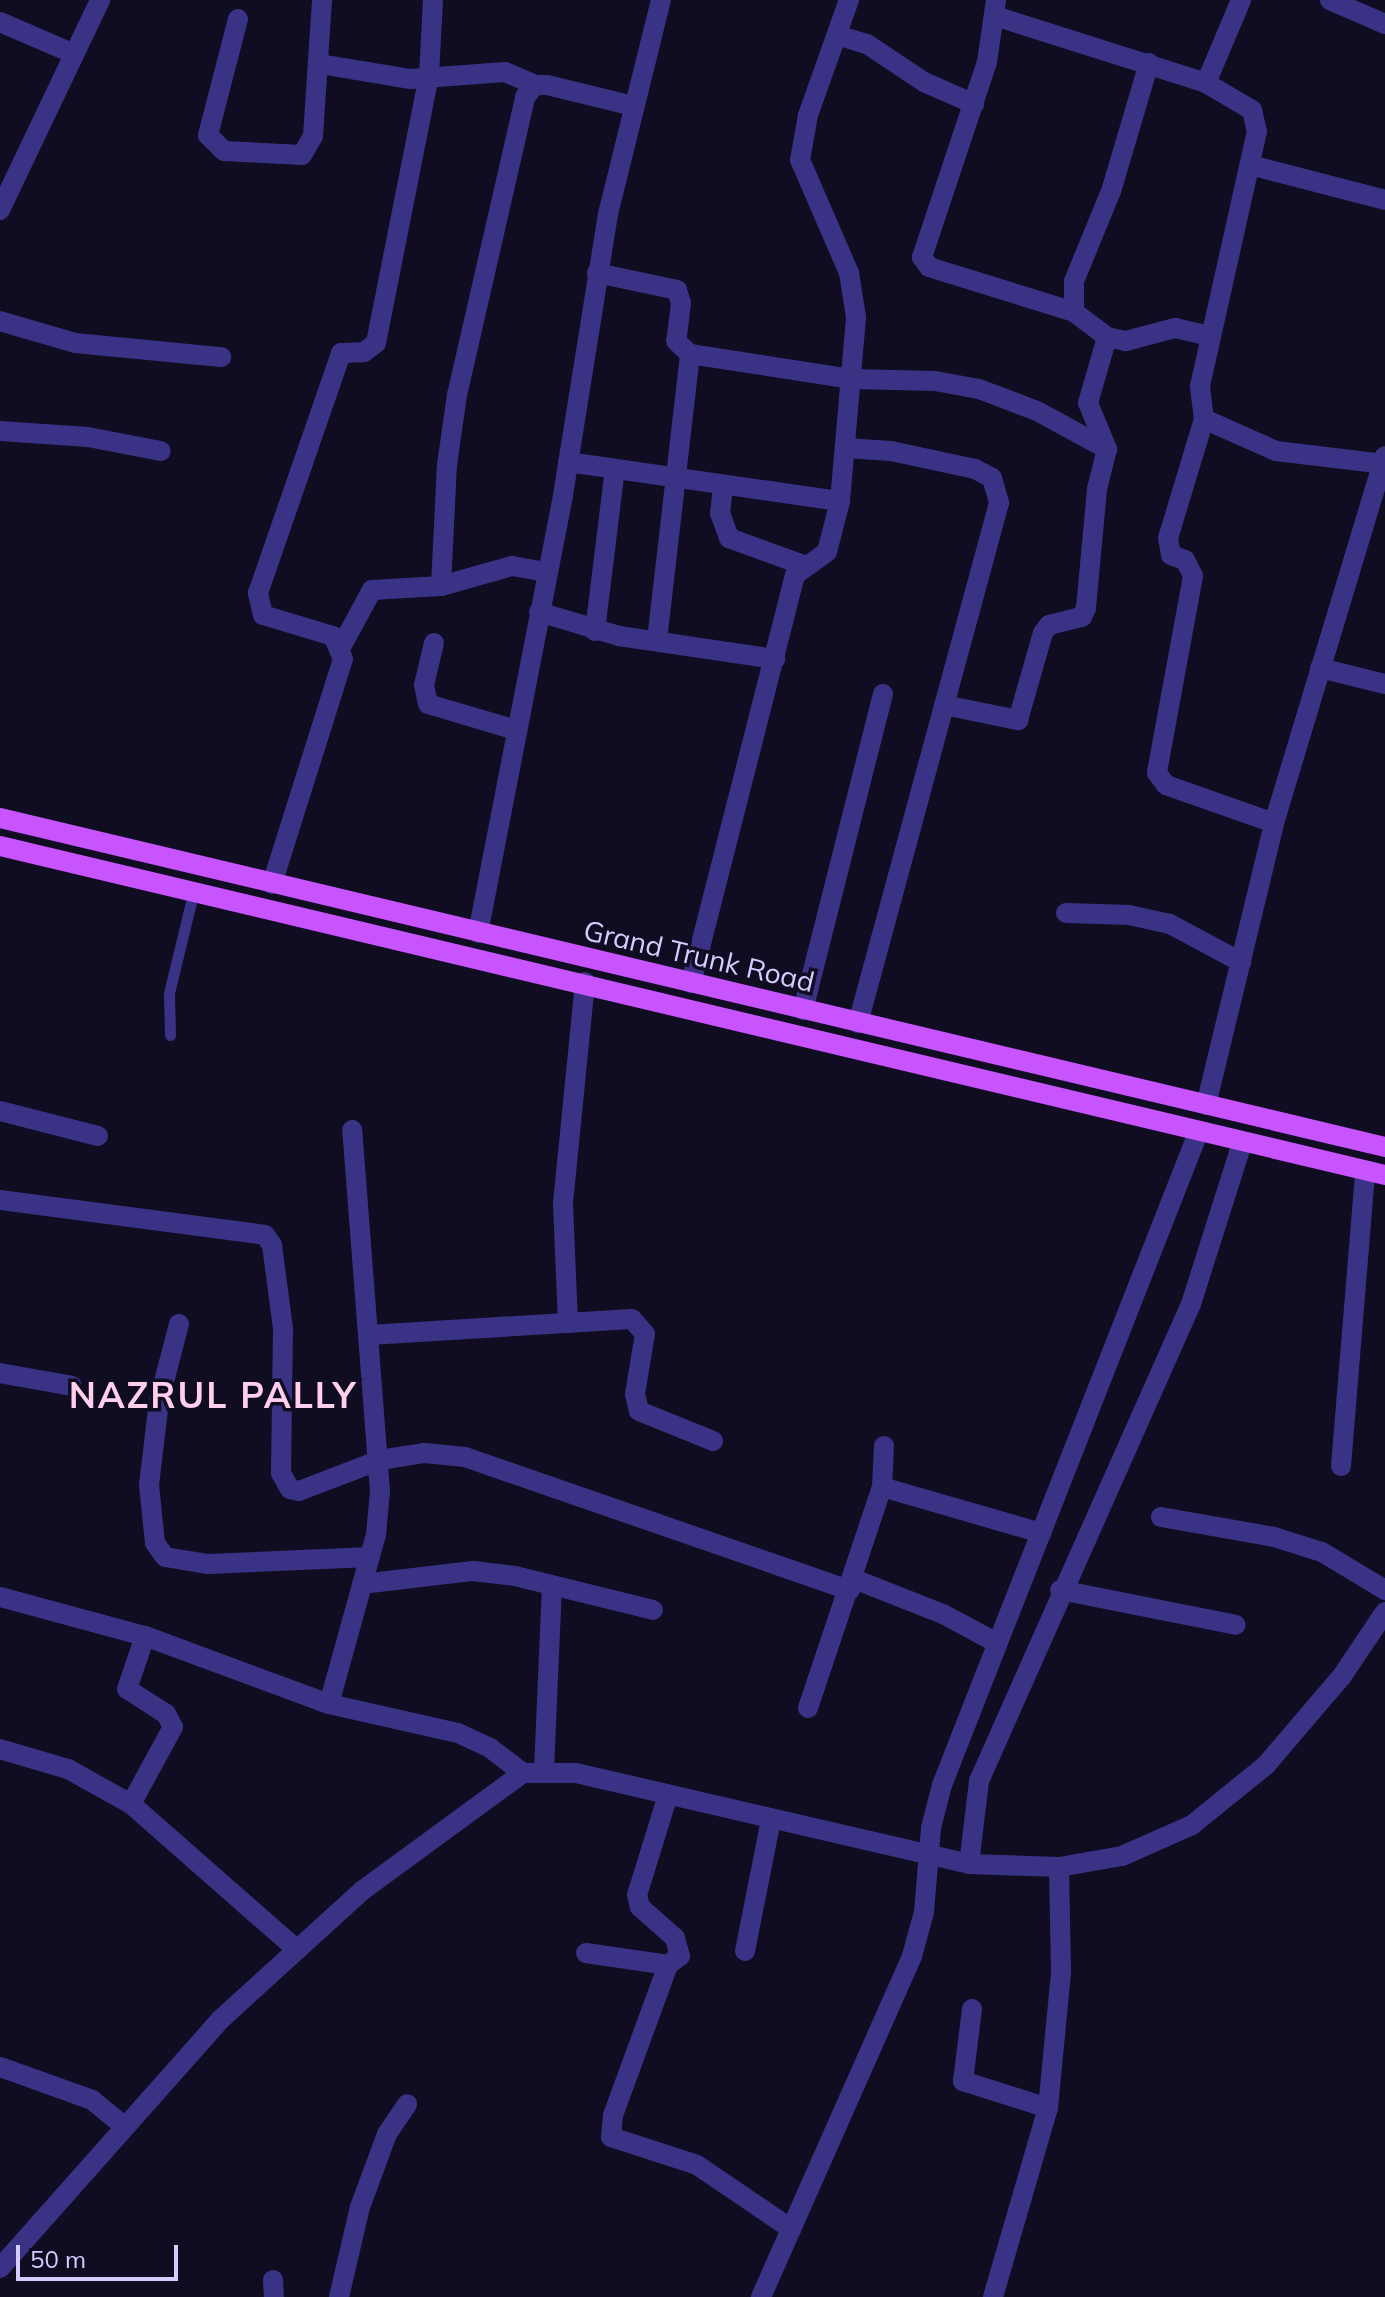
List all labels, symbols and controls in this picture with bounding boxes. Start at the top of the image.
street label: Grand Trunk Road [580,913,818,999]
district label: NAZRUL PALLY [69,1373,357,1417]
scale bar [20,2229,182,2279]
text: 50 m [30,2244,86,2274]

